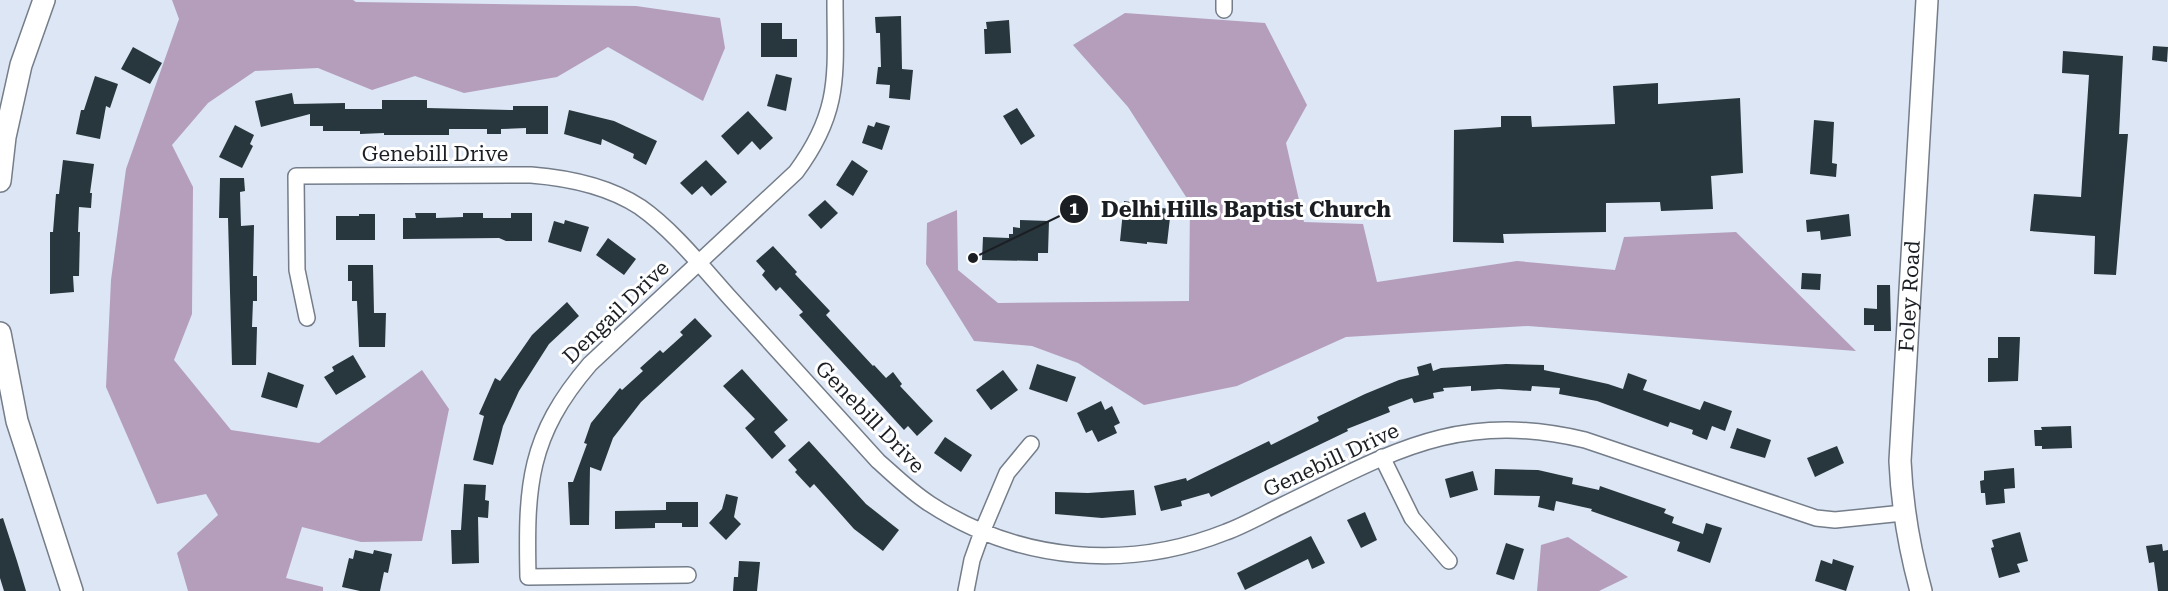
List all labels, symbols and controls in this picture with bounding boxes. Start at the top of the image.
street label: Genebill Drive [362,142,508,166]
callout: Delhi Hills Baptist Church [1059,189,1403,229]
text: Delhi Hills Baptist Church [1101,197,1391,222]
text: 1 [1069,198,1079,219]
street label: Foley Road [1894,239,1925,353]
street label: Dengail Drive [558,256,674,368]
street label: Genebill Drive [810,356,930,478]
street label: Genebill Drive [1260,418,1402,502]

